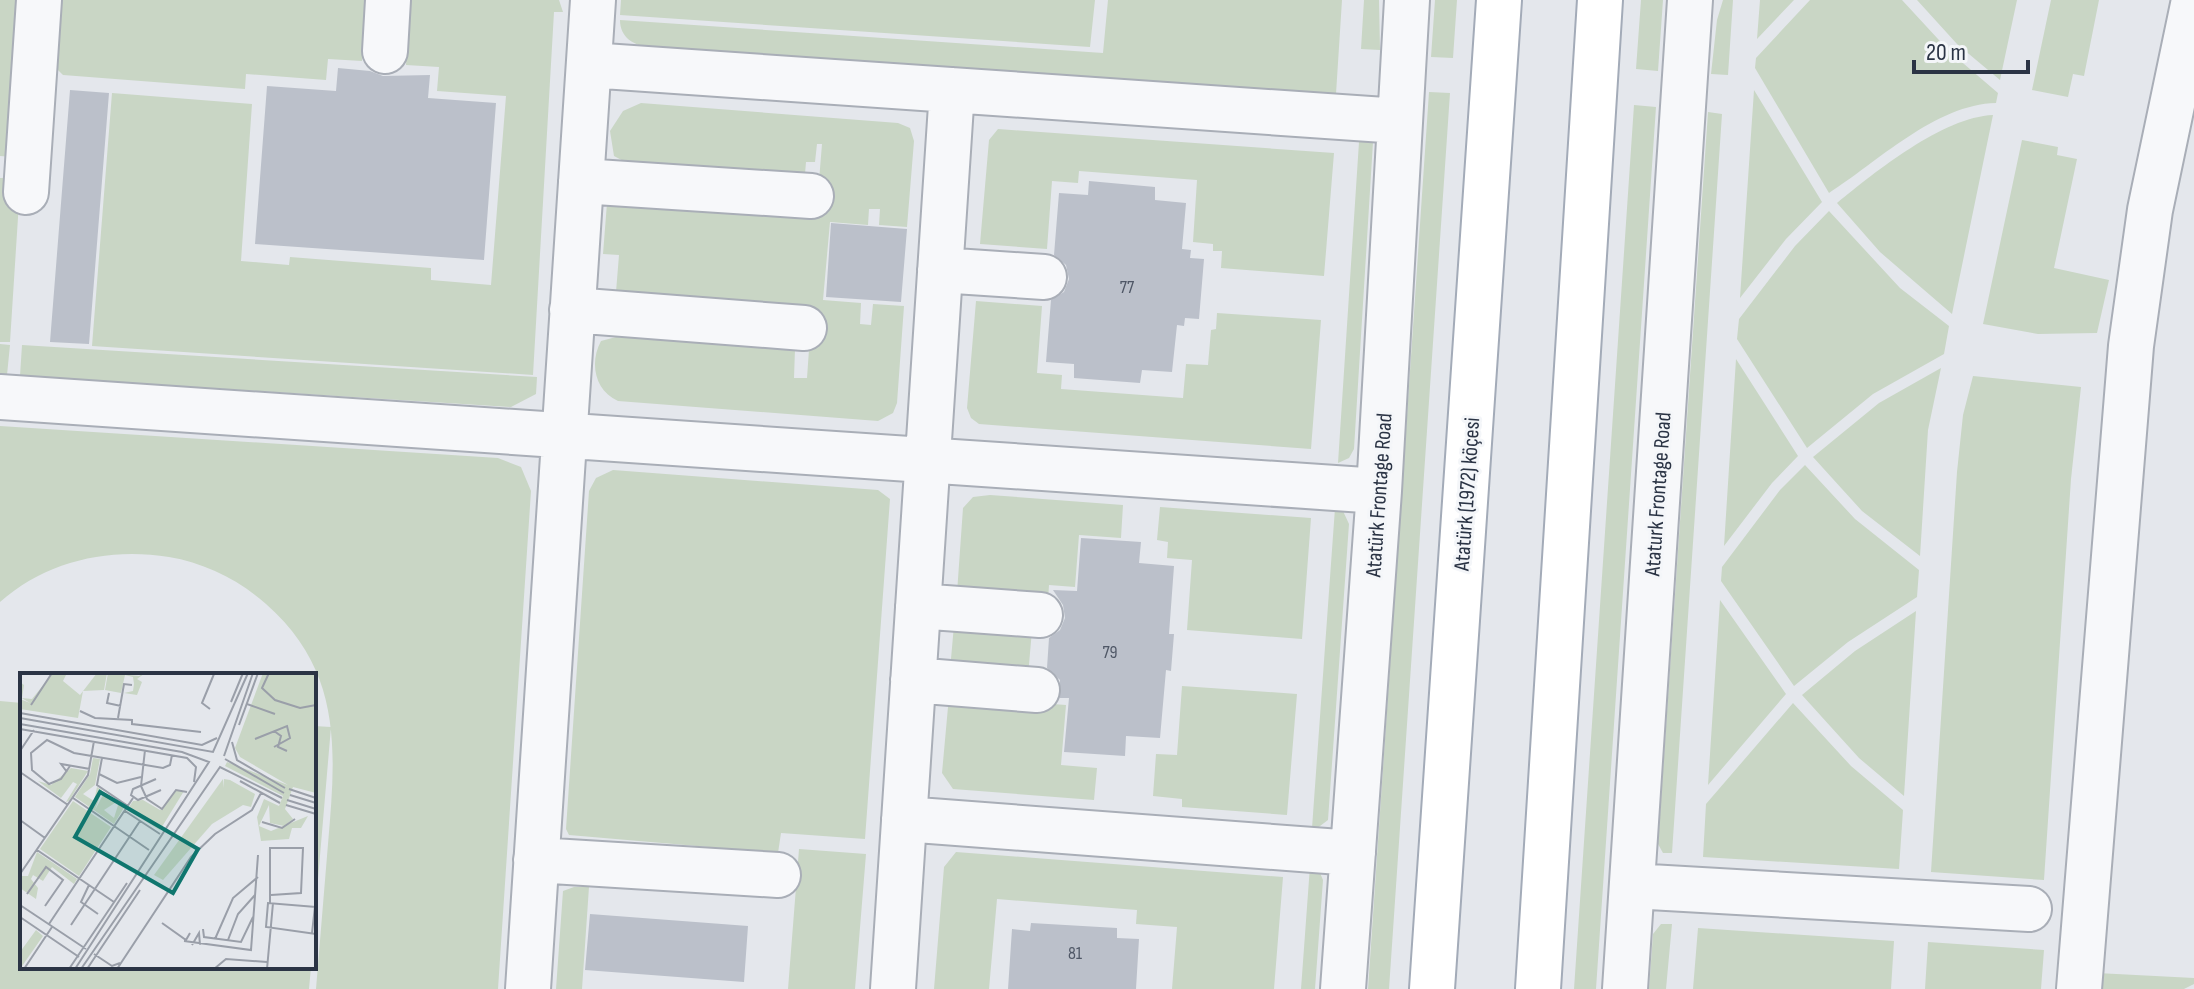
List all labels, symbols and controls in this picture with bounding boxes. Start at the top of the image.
scale bar [1914,24,2028,74]
text: 20 m [1926,38,1966,67]
house number: 77 [1120,277,1135,298]
street label: Ataturk Frontage Road [1639,411,1678,578]
street label: Atatürk Frontage Road [1360,412,1399,579]
street label: Atatürk (1972) köçesi [1449,416,1486,573]
house number: 79 [1102,642,1118,663]
inset map [20,673,316,969]
house number: 81 [1068,943,1083,964]

